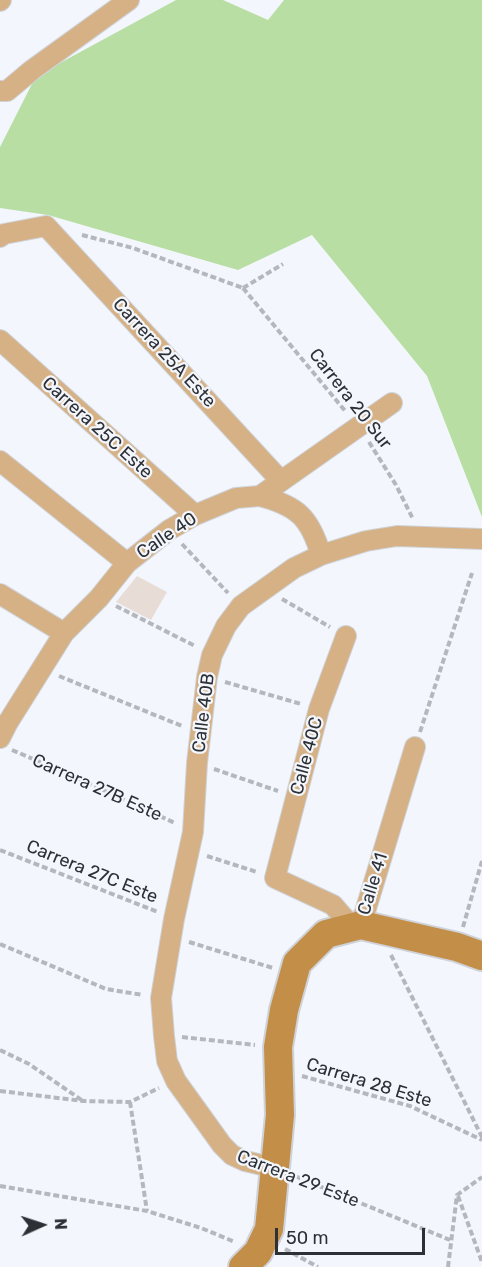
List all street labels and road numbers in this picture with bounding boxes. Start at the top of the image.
street label: Carrera 25A Este [108,294,220,412]
street label: Carrera 20 Sur [304,344,396,454]
street label: Carrera 25C Este [37,373,157,483]
street label: Calle 40 [133,508,201,564]
street label: Calle 40B [188,672,220,754]
street label: Calle 40C [286,715,328,797]
street label: Carrera 27B Este [29,750,165,826]
street label: Carrera 27C Este [23,836,161,908]
street label: Calle 41 [353,850,393,918]
street label: Carrera 28 Este [304,1054,434,1112]
street label: Carrera 29 Este [234,1146,362,1212]

